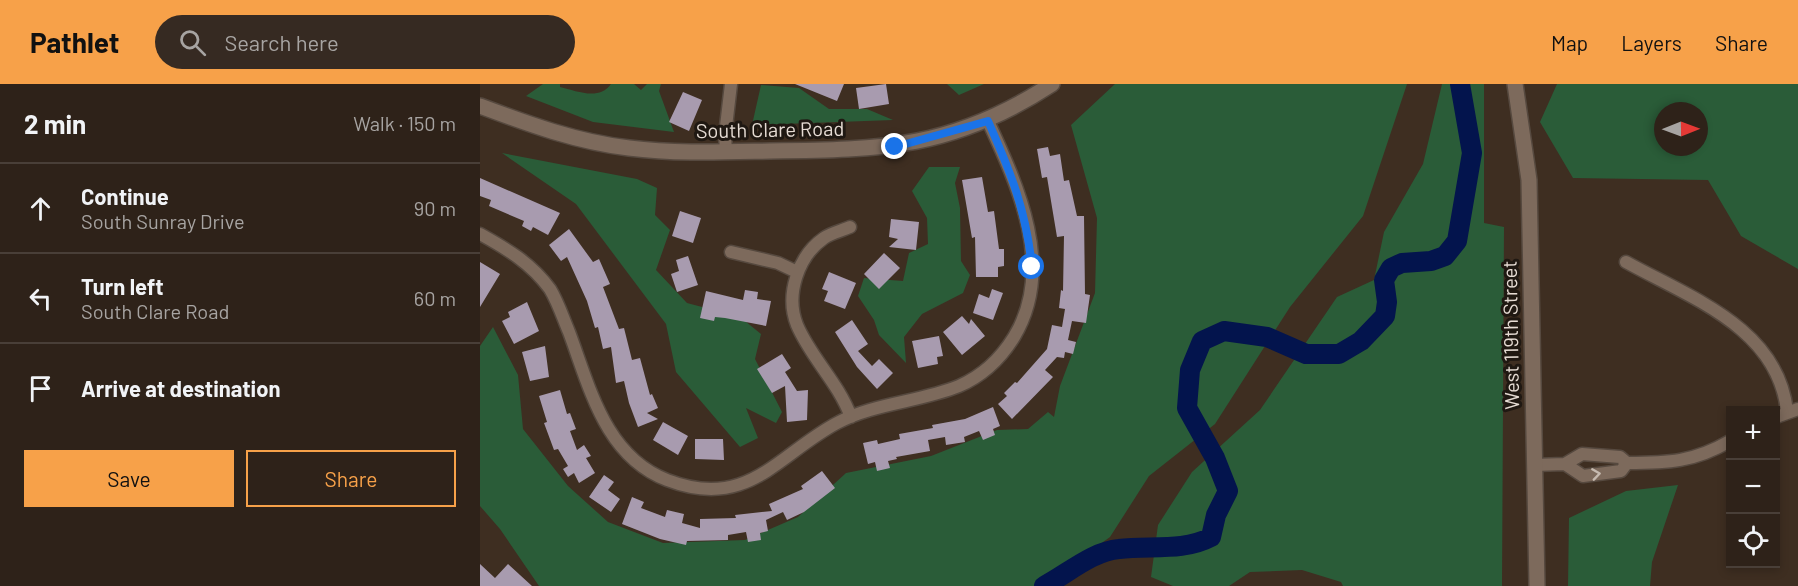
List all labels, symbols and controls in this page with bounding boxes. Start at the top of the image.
search box [155,15,575,69]
text: Pathlet [30,25,119,59]
icon: search [176,26,209,59]
text: Search here [224,29,339,55]
text: Map [1551,30,1588,55]
text: Layers [1621,30,1682,55]
text: Share [1715,30,1768,55]
north arrow [1654,102,1708,156]
text: 2 min [24,108,86,139]
text: Walk · 150 m [353,111,456,135]
street label: South Clare Road [696,116,844,142]
route end [881,133,907,159]
text: Continue [81,183,169,209]
icon: ahead [24,192,57,225]
text: 90 m [414,196,456,220]
text: South Sunray Drive [81,209,245,233]
route start [1018,253,1044,279]
street label: West 119th Street [1497,260,1523,410]
text: Turn left [81,273,164,299]
icon: left [24,282,57,315]
text: 60 m [414,286,456,310]
text: South Clare Road [81,299,229,323]
icon: arrive [24,372,57,405]
text: Arrive at destination [81,375,280,401]
map controls [1726,406,1780,568]
button: + [1726,406,1780,460]
button: Save [24,450,234,507]
button: Share [246,450,456,507]
button: − [1726,460,1780,514]
one-way arrow [1592,468,1601,481]
button: locate [1726,514,1780,568]

